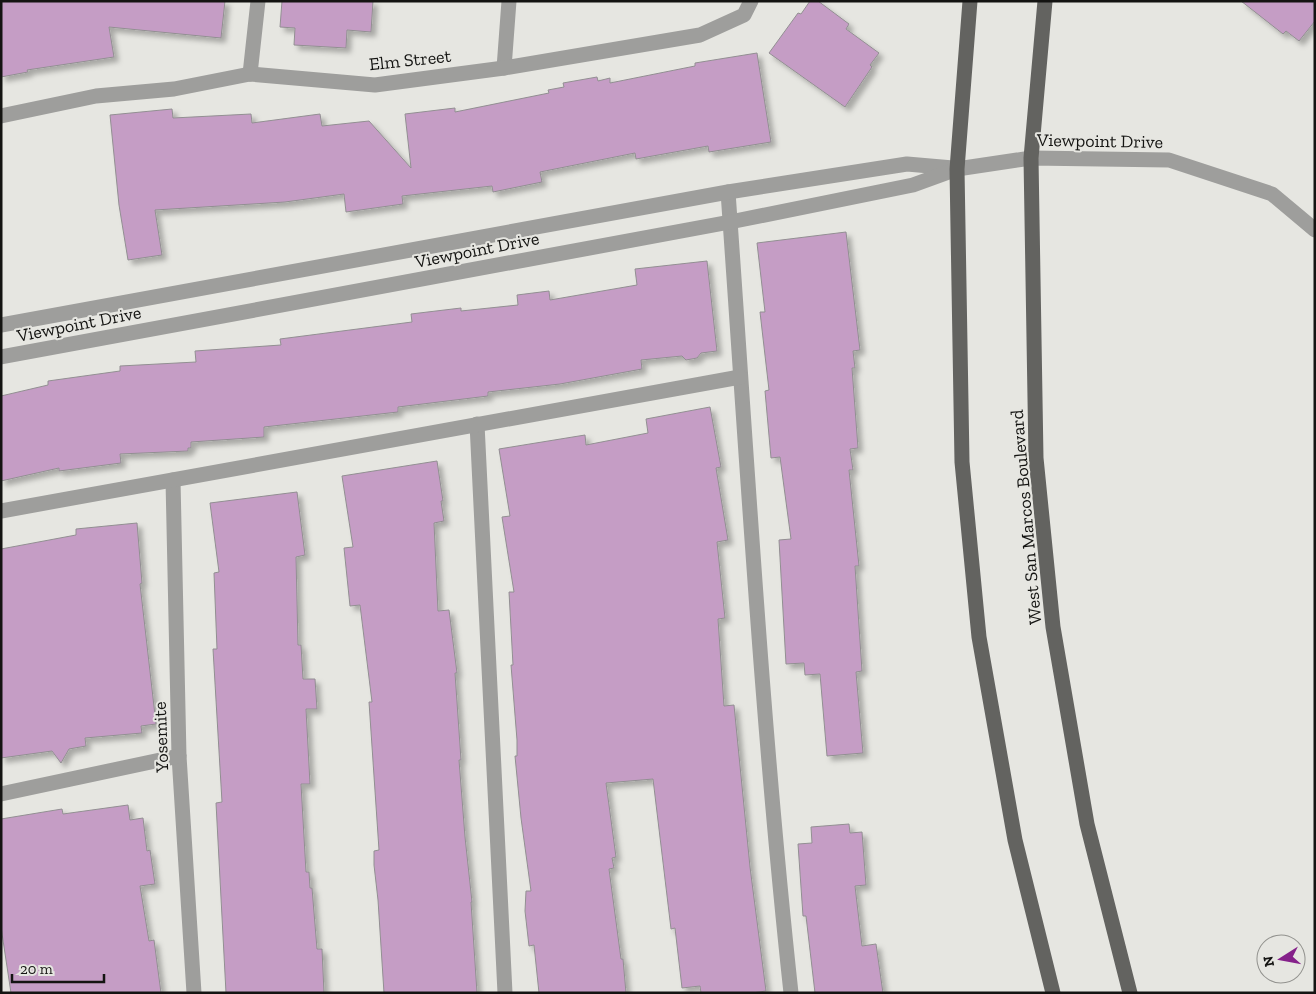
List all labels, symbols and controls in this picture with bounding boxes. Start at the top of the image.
street label: Elm Street [368,45,452,75]
street label: Viewpoint Drive [1036,129,1163,153]
street label: Viewpoint Drive [412,227,541,273]
street label: Viewpoint Drive [14,301,143,347]
street label: West San Marcos Boulevard [1006,409,1046,625]
street label: Yosemite [149,701,173,774]
north arrow [1256,934,1306,984]
scale bar [12,952,105,984]
text: N [1259,954,1278,968]
text: 20 m [20,960,53,978]

